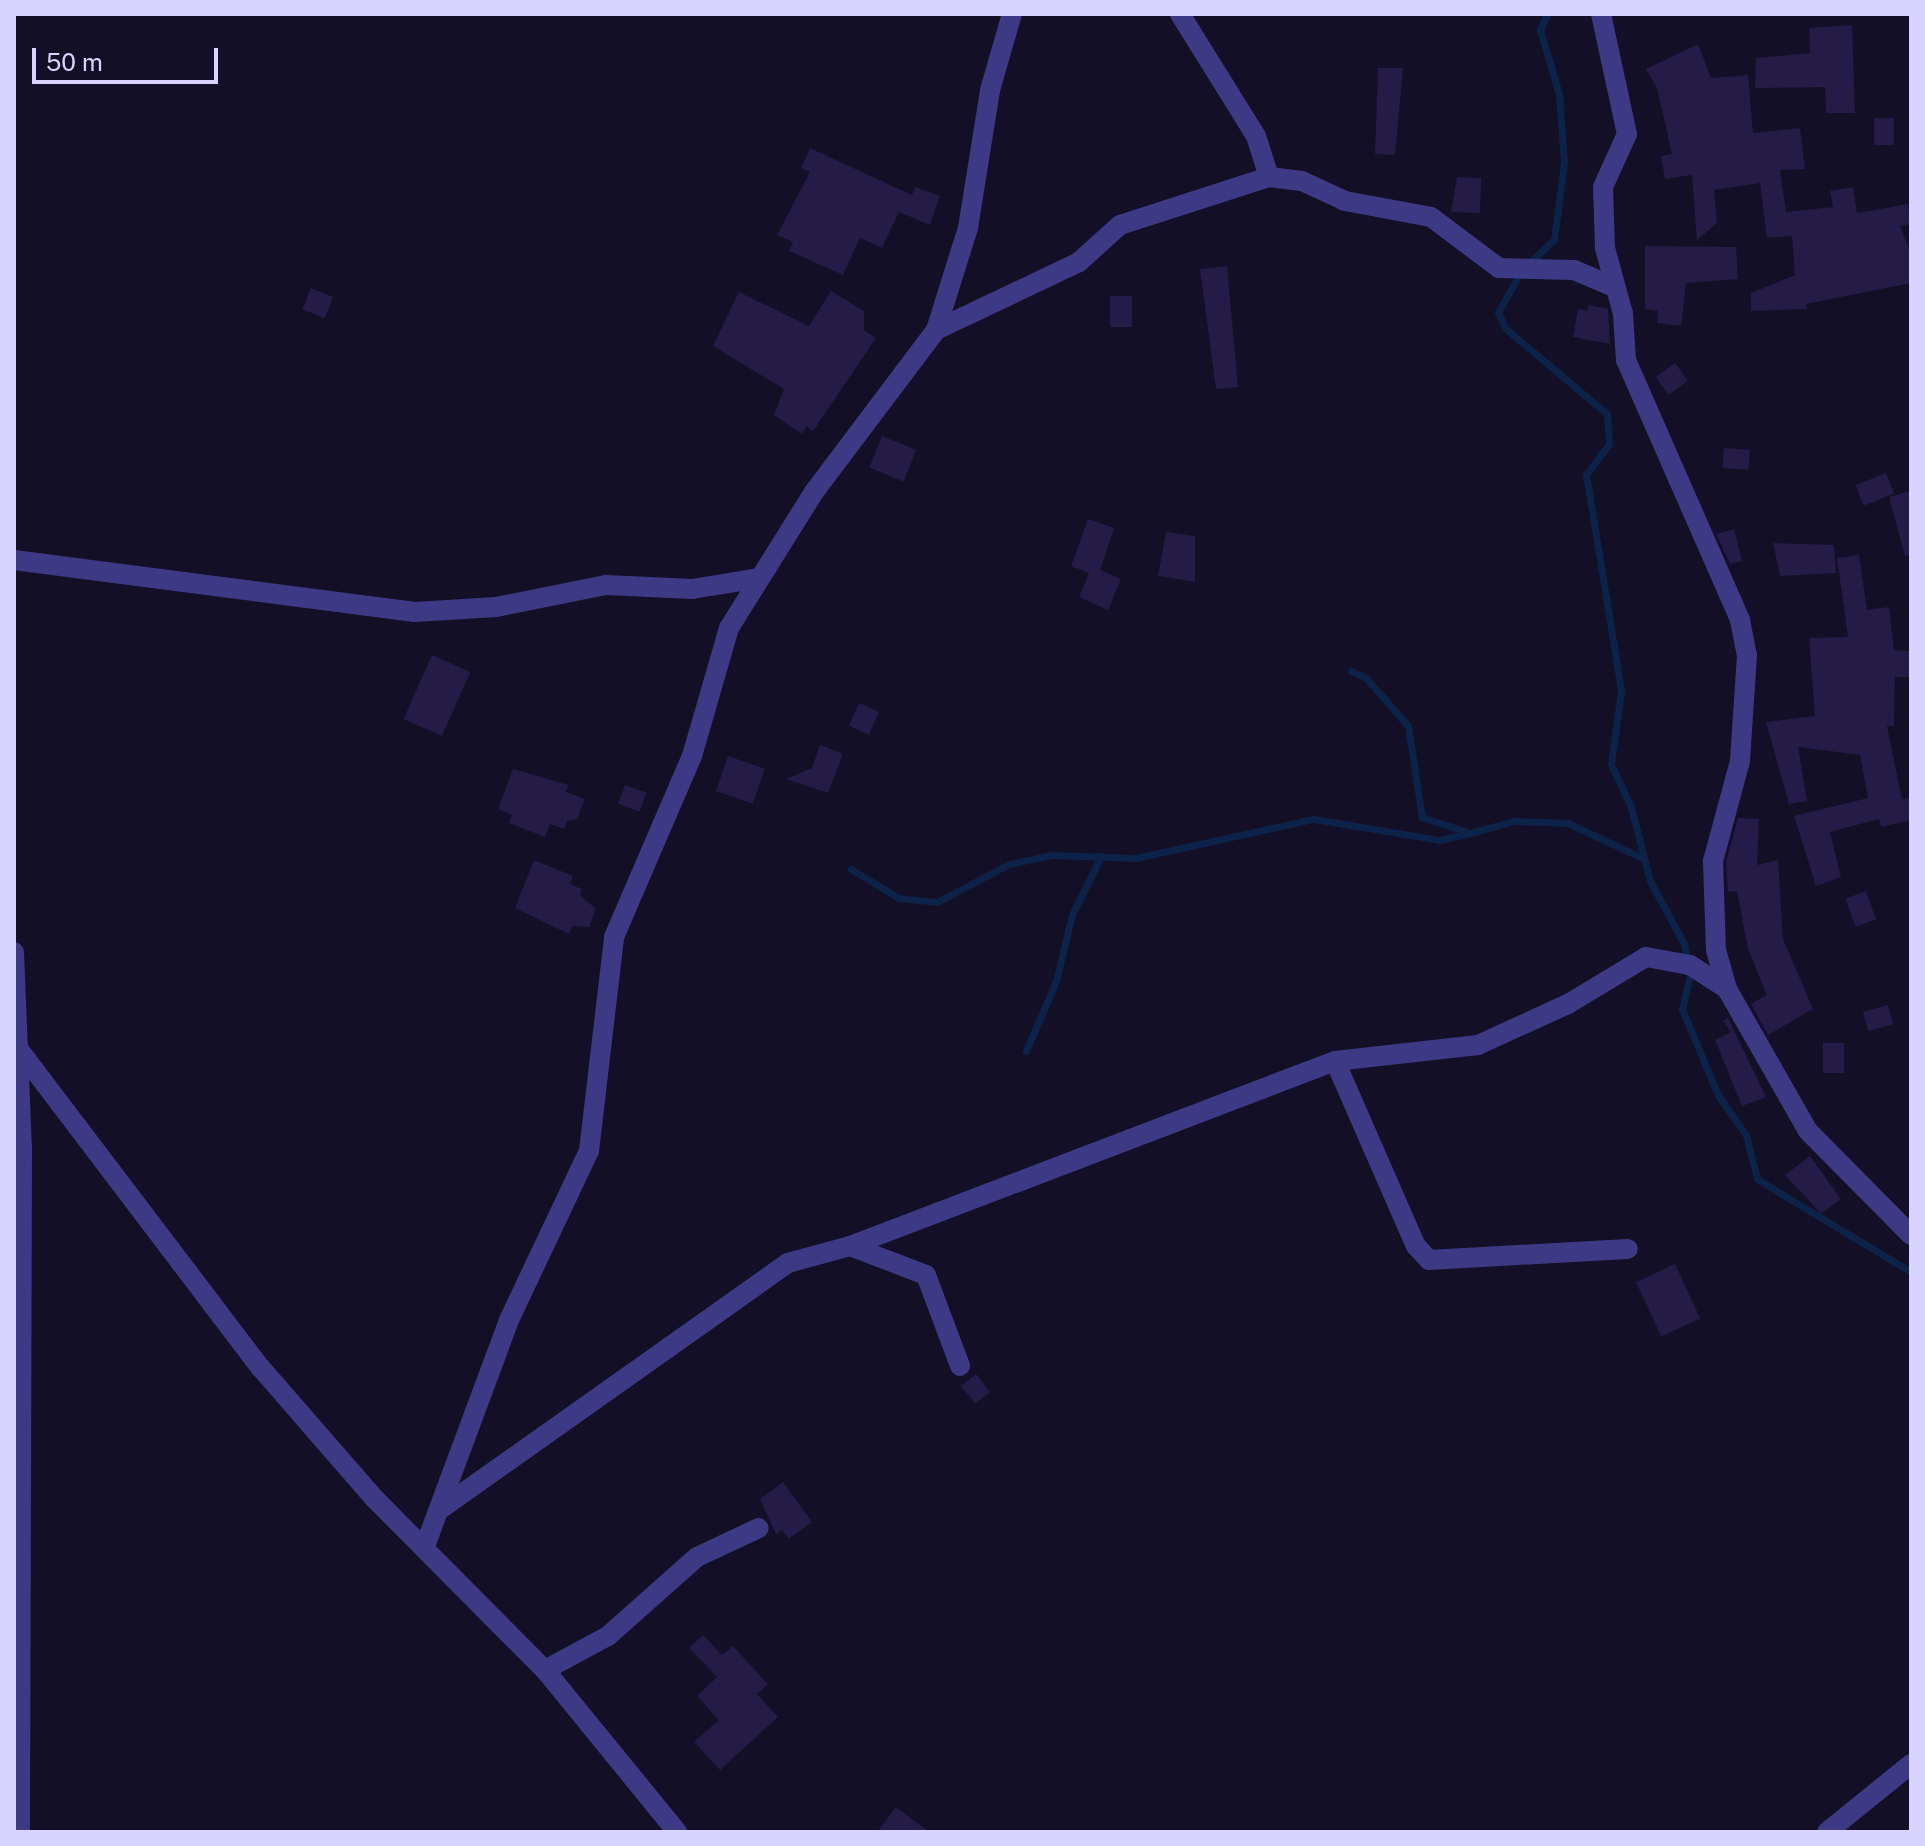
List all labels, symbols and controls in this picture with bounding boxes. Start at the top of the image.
scale bar [36,32,222,82]
text: 50 m [46,48,103,76]

